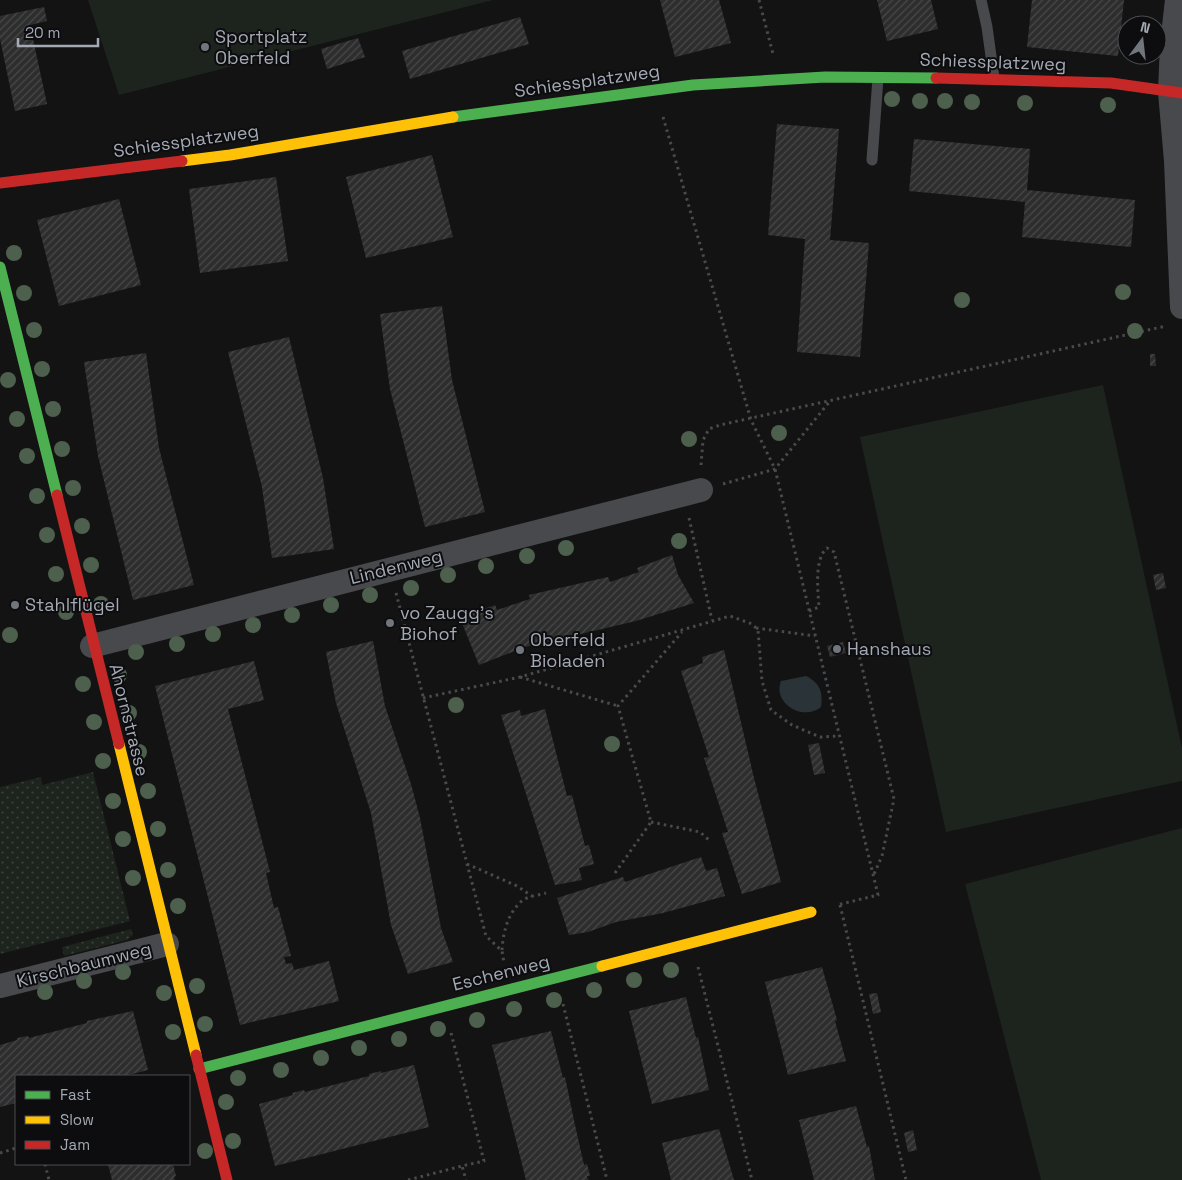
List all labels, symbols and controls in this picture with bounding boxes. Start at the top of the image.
scale bar [18,15,98,47]
north arrow [1117,15,1167,65]
text: N [1138,18,1152,37]
text: 20 m [25,23,60,42]
place label: Sportplatz Oberfeld [215,25,307,69]
marker: Sportplatz Oberfeld [199,41,211,53]
street label: Schiessplatzweg [919,47,1067,76]
street label: Schiessplatzweg [513,59,661,102]
street label: Schiessplatzweg [112,119,260,162]
street label: Lindenweg [347,544,445,589]
place label: Stahlflügel [25,593,120,616]
marker: Stahlflügel [9,599,21,611]
place label: vo Zaugg’s Biohof [400,601,494,645]
marker: vo Zaugg’s Biohof [384,617,396,629]
place label: Oberfeld Bioladen [530,628,605,672]
place label: Hanshaus [847,637,931,660]
marker: Hanshaus [831,643,843,655]
marker: Oberfeld Bioladen [514,644,526,656]
street label: Ahornstrasse [104,661,155,779]
street label: Kirschbaumweg [14,937,154,992]
street label: Eschenweg [450,949,552,996]
legend [15,1075,190,1165]
text: Fast [60,1085,91,1104]
text: Slow [60,1110,94,1129]
text: Jam [60,1135,90,1154]

